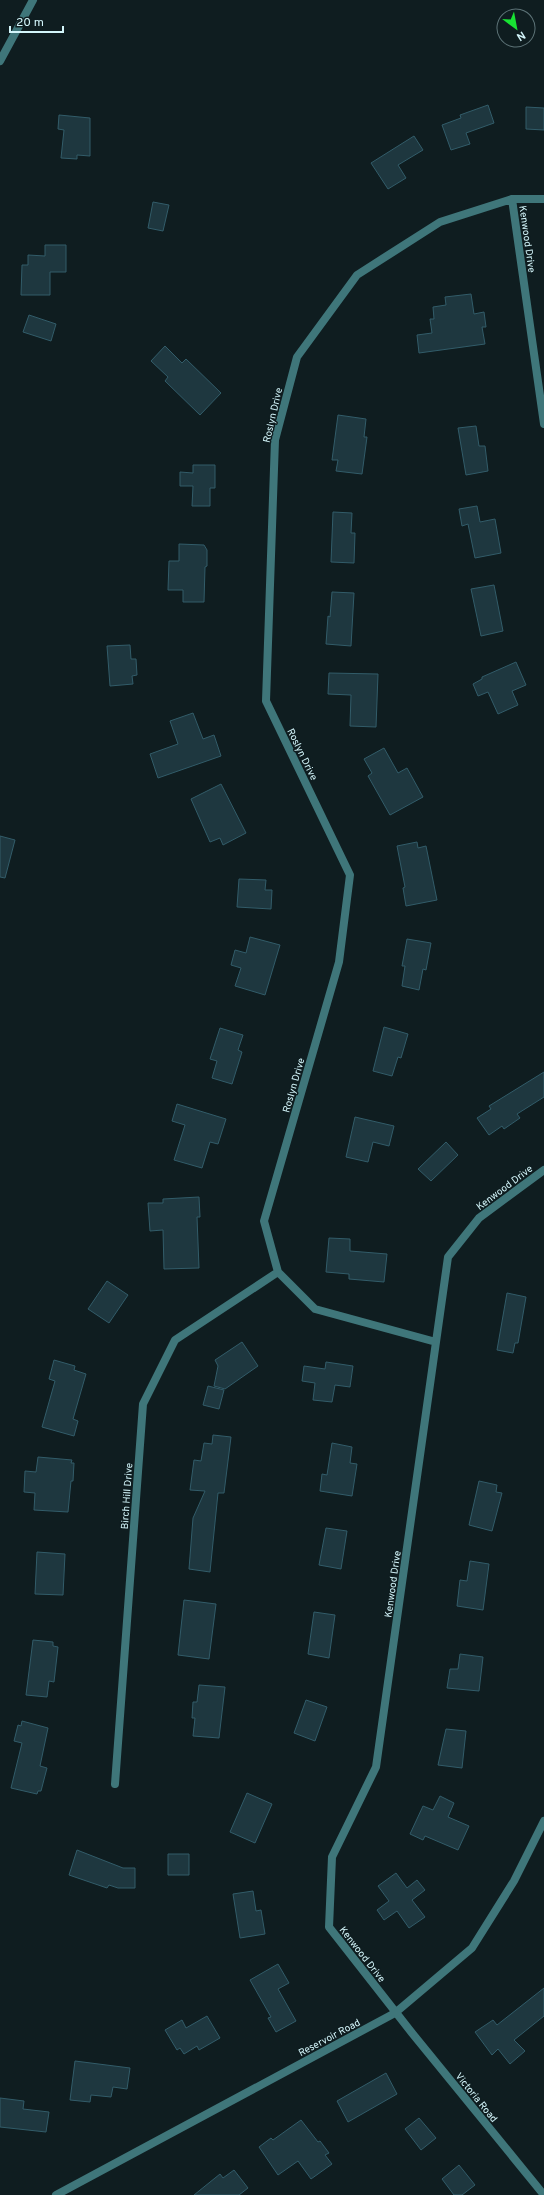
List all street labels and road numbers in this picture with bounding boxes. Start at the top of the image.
street label: Kenwood Drive [515,205,538,274]
street label: Roslyn Drive [261,386,286,444]
street label: Roslyn Drive [283,727,320,783]
street label: Roslyn Drive [280,1057,308,1114]
street label: Kenwood Drive [474,1163,536,1214]
street label: Birch Hill Drive [119,1462,136,1530]
street label: Kenwood Drive [382,1550,405,1619]
street label: Kenwood Drive [336,1924,388,1986]
street label: Reservoir Road [296,2017,363,2060]
street label: Victoria Road [452,2070,500,2125]

